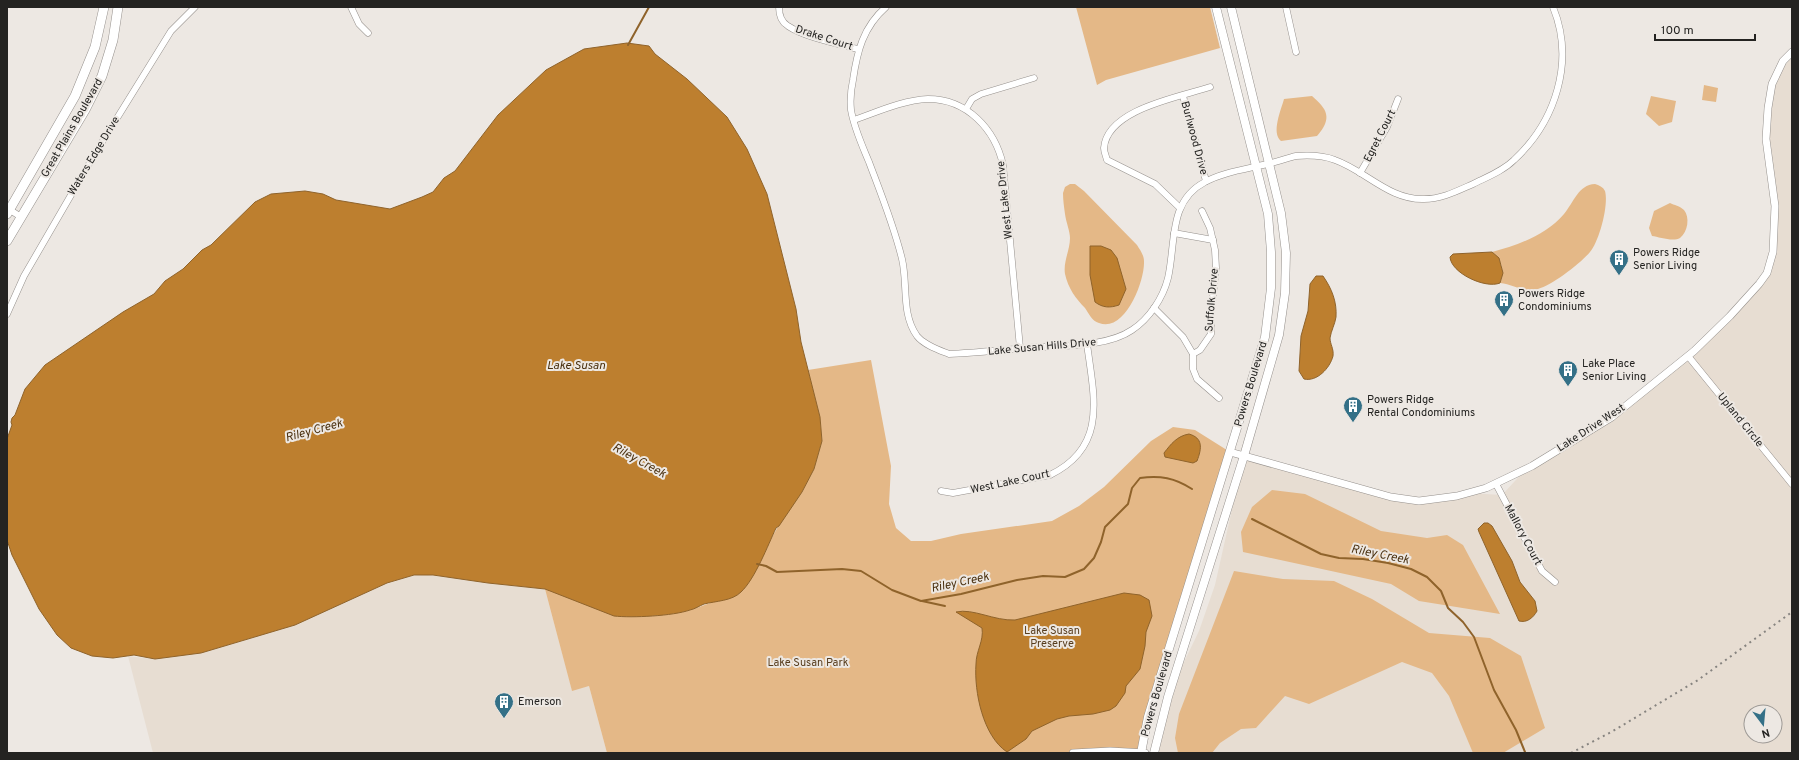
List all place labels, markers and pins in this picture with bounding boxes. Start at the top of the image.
place label: Powers Ridge Senior Living [1633,246,1700,273]
building icon: Powers Ridge Senior Living [1608,248,1630,276]
place label: Powers Ridge Condominiums [1518,287,1592,314]
building icon: Powers Ridge Condominiums [1493,289,1515,317]
place label: Lake Place Senior Living [1582,357,1646,384]
building icon: Lake Place Senior Living [1557,359,1579,387]
place label: Powers Ridge Rental Condominiums [1367,393,1475,420]
building icon: Powers Ridge Rental Condominiums [1342,395,1364,423]
building icon: Emerson [493,691,515,719]
place label: Emerson [518,695,562,709]

